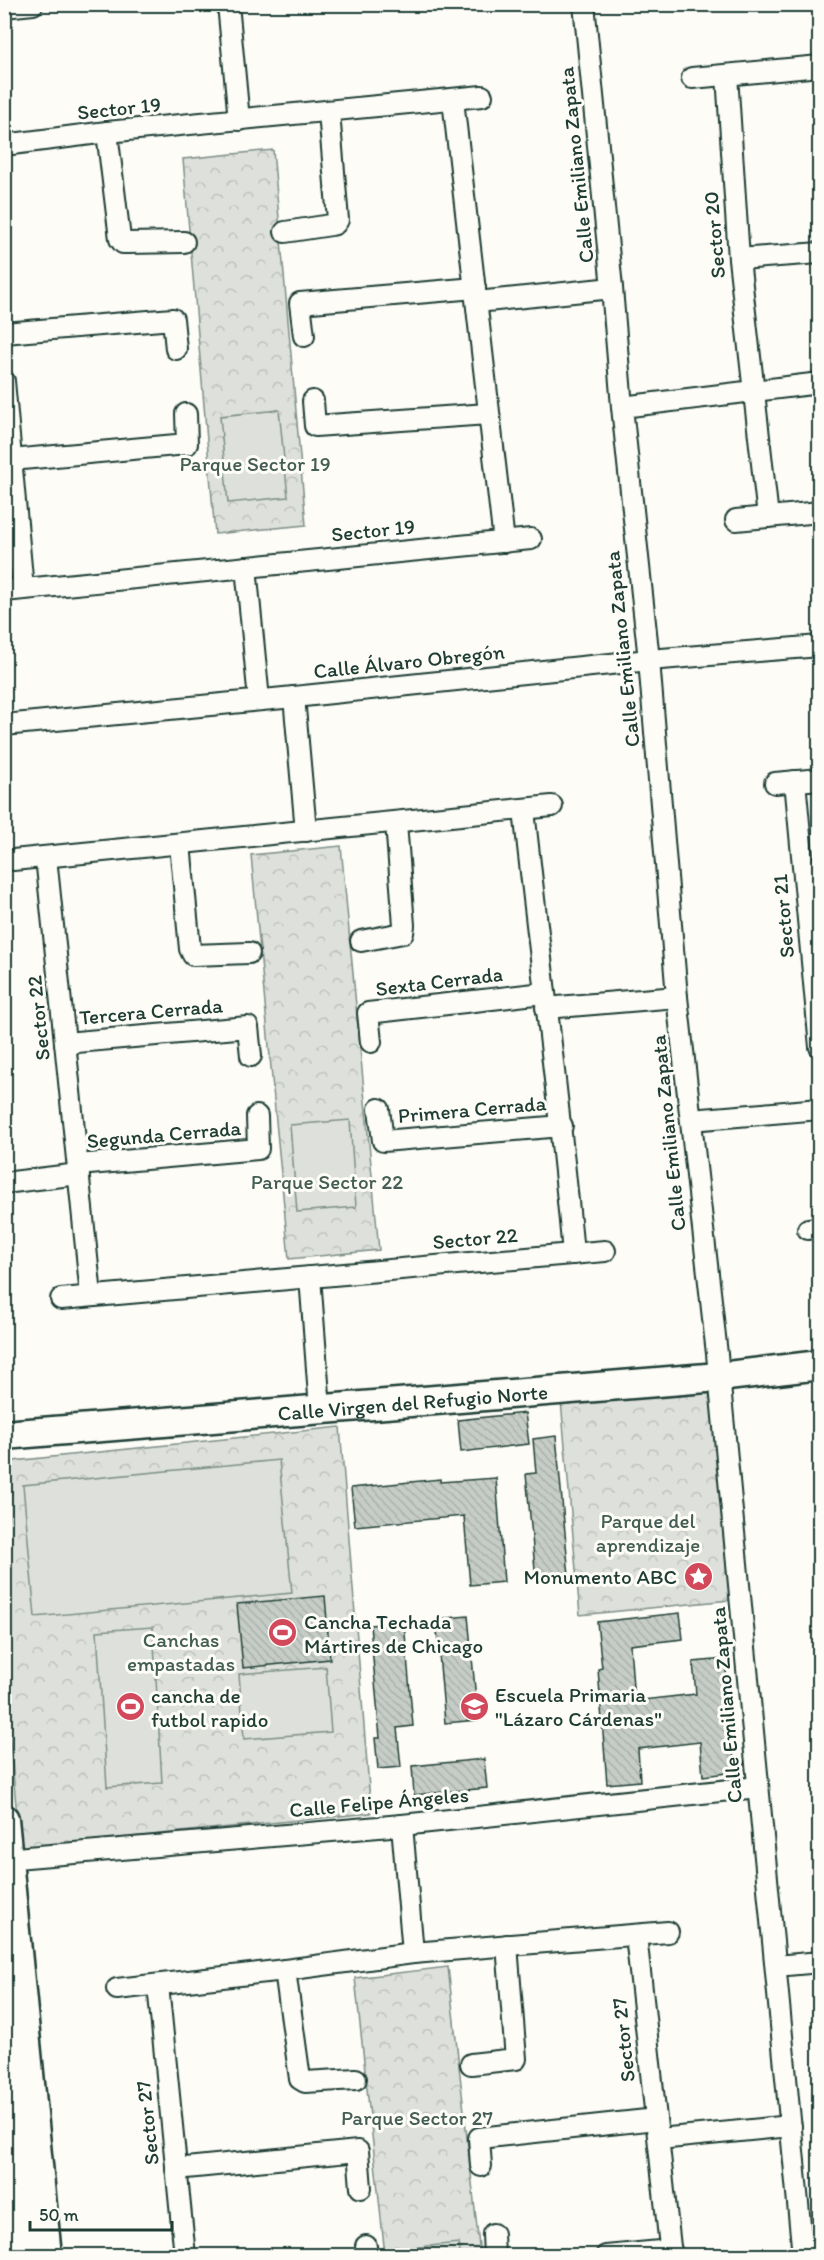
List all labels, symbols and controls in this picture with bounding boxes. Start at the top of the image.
street label: Calle Emiliano Zapata [553,66,599,264]
street label: Sector 19 [76,91,162,125]
street label: Sector 20 [698,190,730,280]
park label: Parque Sector 19 [179,451,331,476]
street label: Sector 19 [330,513,416,547]
street label: Calle Emiliano Zapata [599,550,645,748]
street label: Calle Álvaro Obregón [312,639,506,683]
street label: Sector 21 [767,873,799,959]
street label: Sexta Cerrada [374,961,504,1001]
street label: Sector 22 [21,974,55,1062]
street label: Tercera Cerrada [78,992,224,1030]
street label: Calle Emiliano Zapata [645,1034,691,1232]
street label: Primera Cerrada [397,1090,547,1128]
street label: Segunda Cerrada [86,1115,242,1153]
park label: Parque Sector 22 [251,1169,403,1194]
street label: Sector 22 [431,1222,519,1254]
street label: Calle Virgen del Refugio Norte [277,1378,549,1425]
park label: Parque del aprendizaje [596,1508,700,1557]
place icon: Monumento ABC [682,1560,714,1592]
place label: Monumento ABC [524,1564,677,1589]
street label: Calle Emiliano Zapata [705,1606,747,1804]
place label: Cancha Techada Mártires de Chicago [304,1609,483,1658]
sports icon: Cancha Techada Mártires de Chicago [267,1617,299,1649]
park label: Canchas empastadas [127,1627,235,1676]
place label: Escuela Primaria "Lázaro Cárdenas" [495,1682,662,1731]
place label: cancha de futbol rapido [151,1683,268,1732]
school or university icon: Escuela Primaria "Lázaro Cárdenas" [458,1690,490,1722]
sports icon: cancha de futbol rapido [114,1691,146,1723]
street label: Calle Felipe Ángeles [288,1782,470,1822]
street label: Sector 27 [606,1997,640,2083]
street label: Sector 27 [130,2080,164,2166]
park label: Parque Sector 27 [341,2105,493,2130]
scale bar [30,2194,172,2232]
text: 50 m [39,2204,79,2226]

